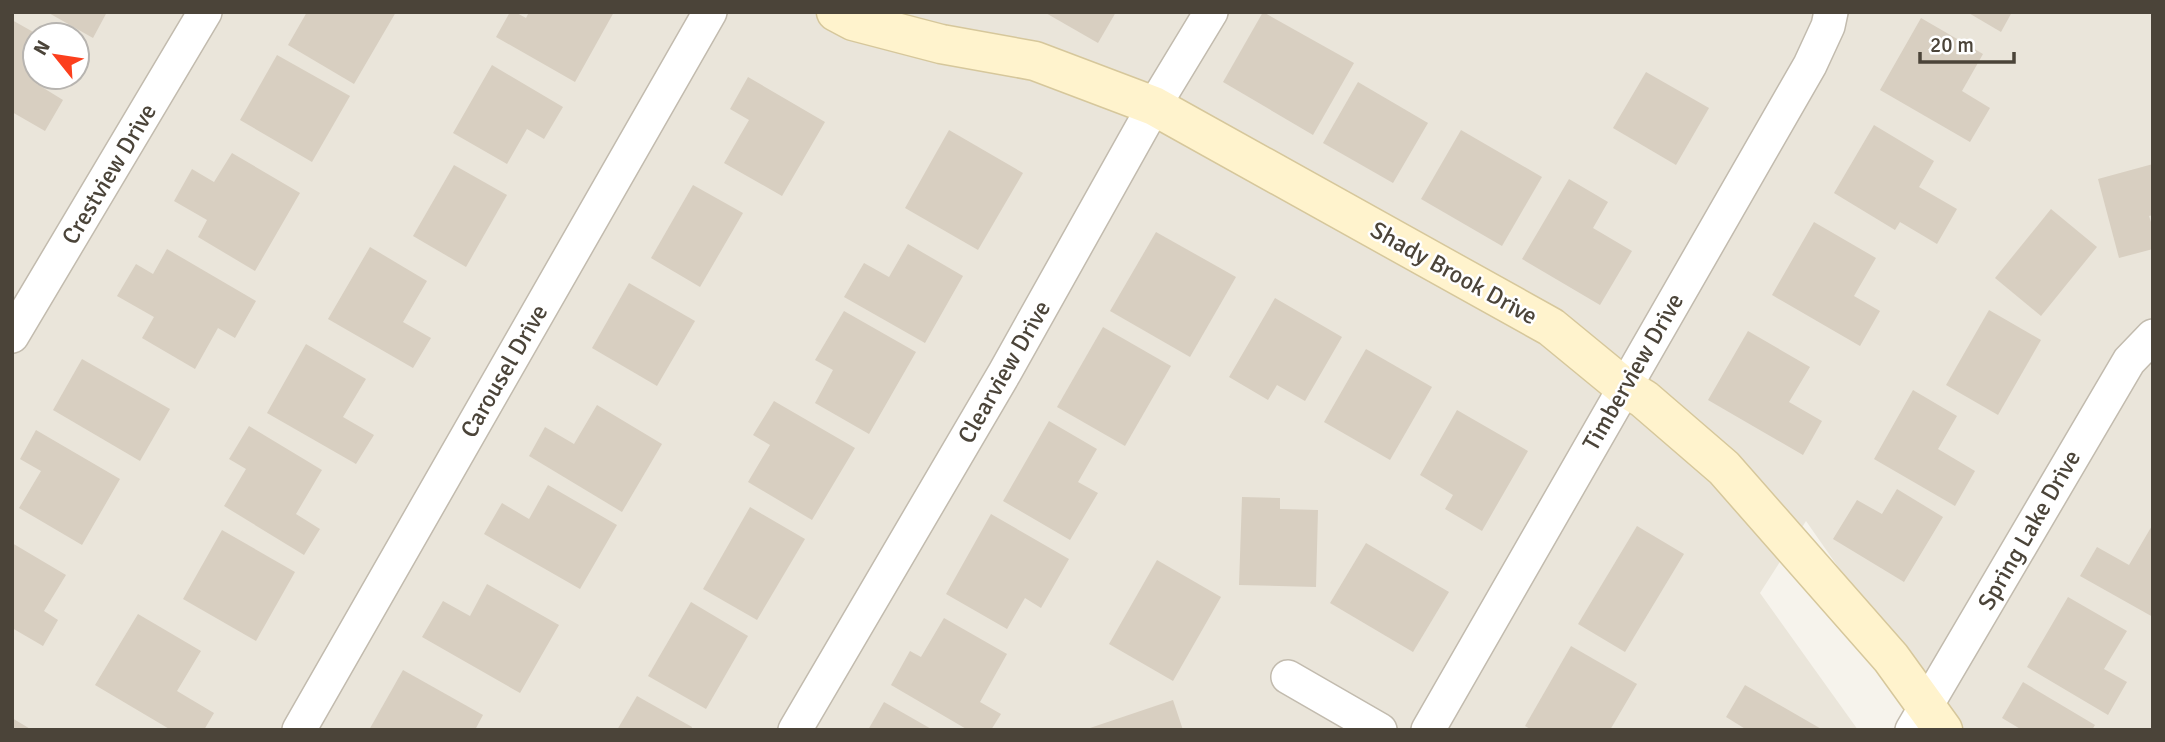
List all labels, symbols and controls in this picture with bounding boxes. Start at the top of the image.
north arrow [21,21,91,91]
scale bar [1920,21,2014,65]
text: 20 m [1930,32,1974,58]
text: N [28,36,56,60]
street label: Crestview Drive [55,98,163,250]
street label: Shady Brook Drive [1365,215,1543,331]
street label: Timberview Drive [1576,288,1690,456]
street label: Clearview Drive [951,295,1057,449]
street label: Carousel Drive [454,299,554,443]
street label: Spring Lake Drive [1971,445,2087,615]

